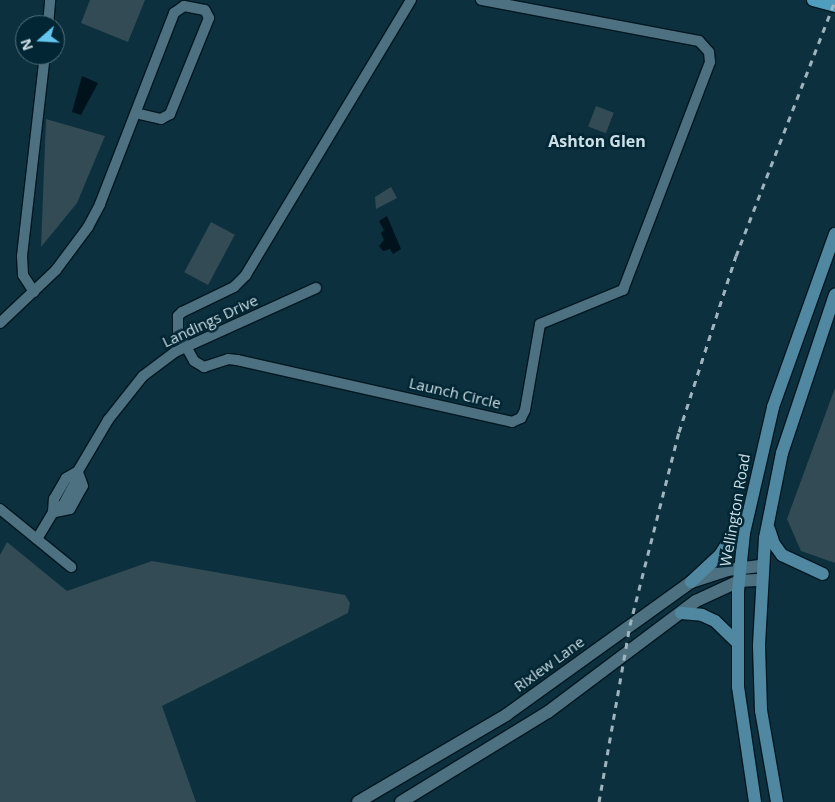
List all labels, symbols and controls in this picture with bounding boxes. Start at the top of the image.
north arrow [15,15,65,65]
text: N [15,36,37,53]
district label: Ashton Glen [548,131,646,151]
street label: Landings Drive [159,291,261,351]
street label: Launch Circle [407,374,503,412]
street label: Wellington Road [716,452,754,568]
street label: Rixlew Lane [510,632,588,696]

